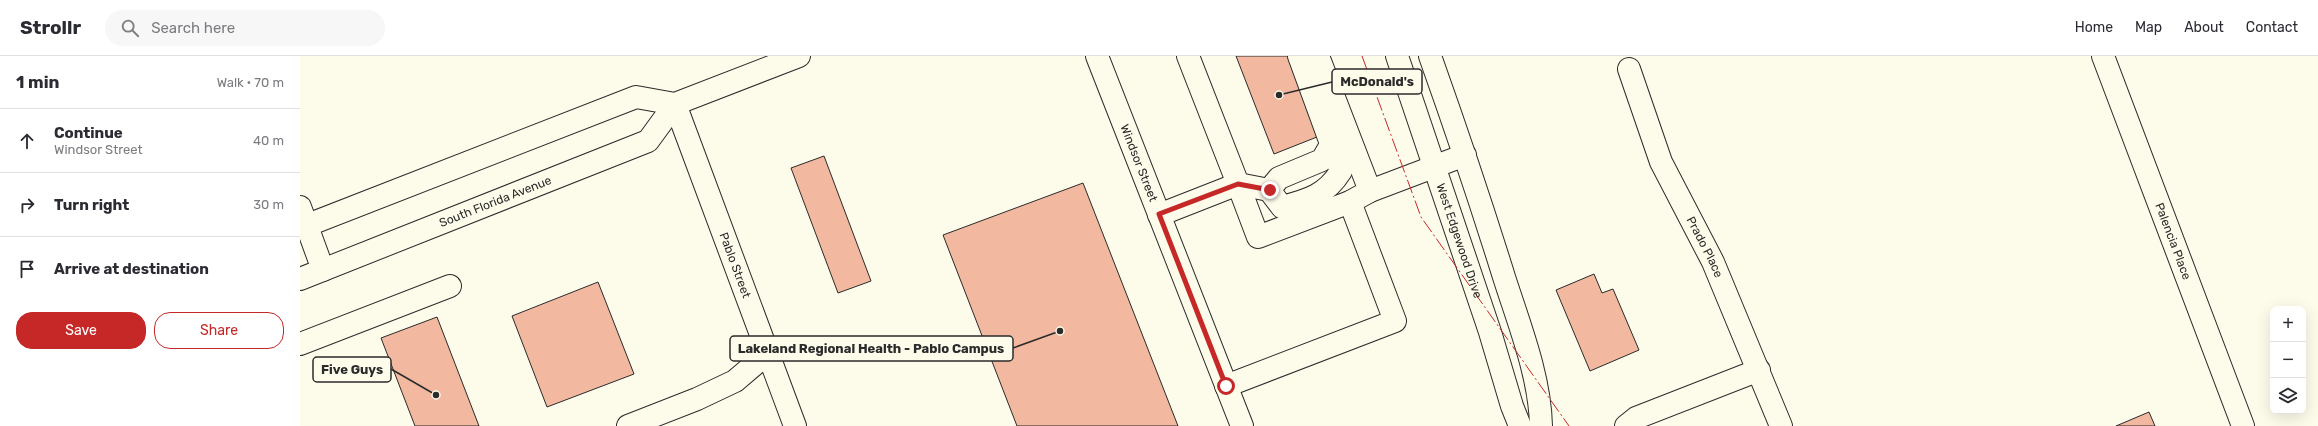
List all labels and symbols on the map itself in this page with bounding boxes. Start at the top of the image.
callout: McDonald's [1332,69,1422,94]
text: McDonald's [1340,74,1414,89]
street label: Windsor Street [1117,122,1161,204]
street label: South Florida Avenue [437,173,554,230]
route end [1261,181,1279,199]
street label: West Edgewood Drive [1433,182,1485,300]
street label: Palencia Place [2152,201,2194,282]
street label: Prado Place [1684,214,1726,280]
street label: Pablo Street [716,230,754,300]
callout: Lakeland Regional Health - Pablo Campus [730,336,1013,361]
text: Lakeland Regional Health - Pablo Campus [738,341,1004,356]
callout: Five Guys [313,357,391,382]
text: Five Guys [321,362,383,377]
route start [1217,377,1235,395]

